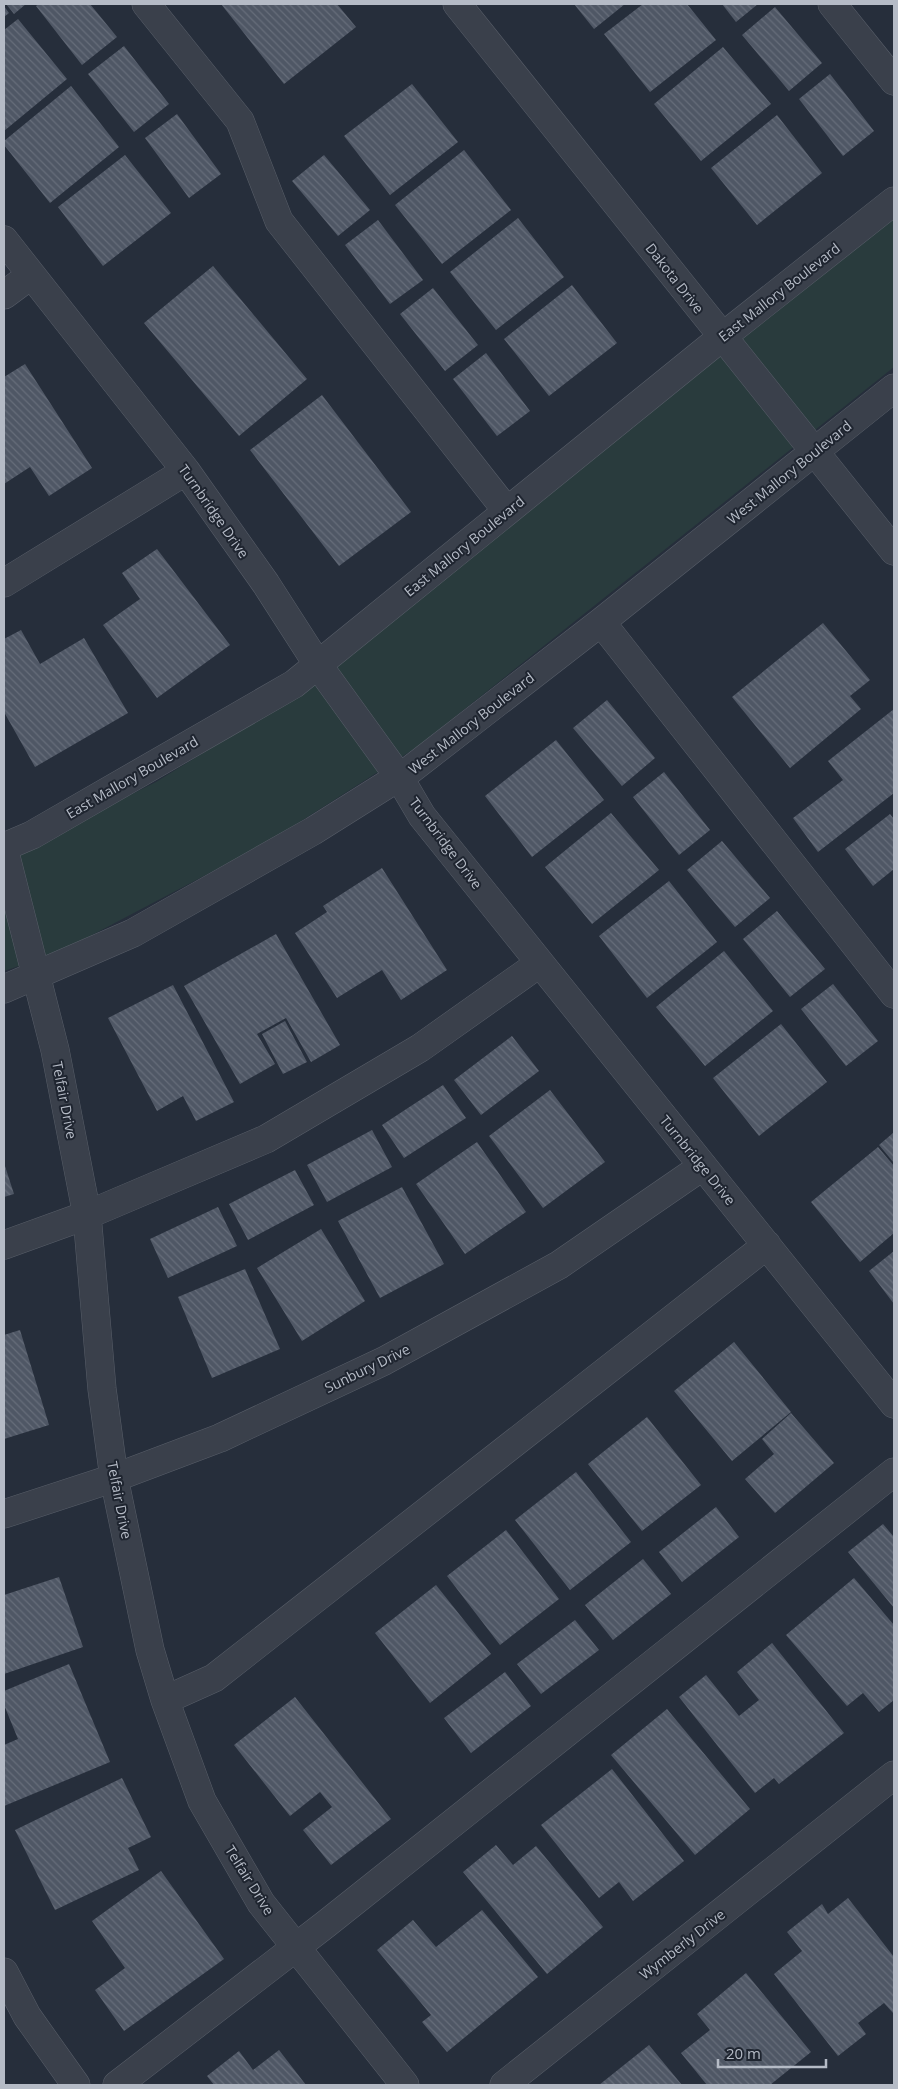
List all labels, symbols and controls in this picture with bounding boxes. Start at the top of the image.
street label: East Mallory Boulevard [714,238,844,346]
street label: Dakota Drive [642,239,709,317]
street label: West Mallory Boulevard [723,416,855,528]
street label: Turnbridge Drive [175,460,254,562]
street label: East Mallory Boulevard [400,492,528,600]
street label: West Mallory Boulevard [404,668,538,778]
street label: East Mallory Boulevard [62,731,202,823]
street label: Turnbridge Drive [405,793,487,893]
street label: Telfair Drive [48,1060,82,1141]
street label: Turnbridge Drive [656,1111,740,1209]
street label: Sunbury Drive [321,1339,413,1397]
street label: Telfair Drive [103,1460,137,1541]
street label: Telfair Drive [221,1842,279,1919]
street label: Wymberly Drive [635,1905,729,1983]
scale bar [718,2036,826,2068]
text: 20 m [726,2043,761,2063]

